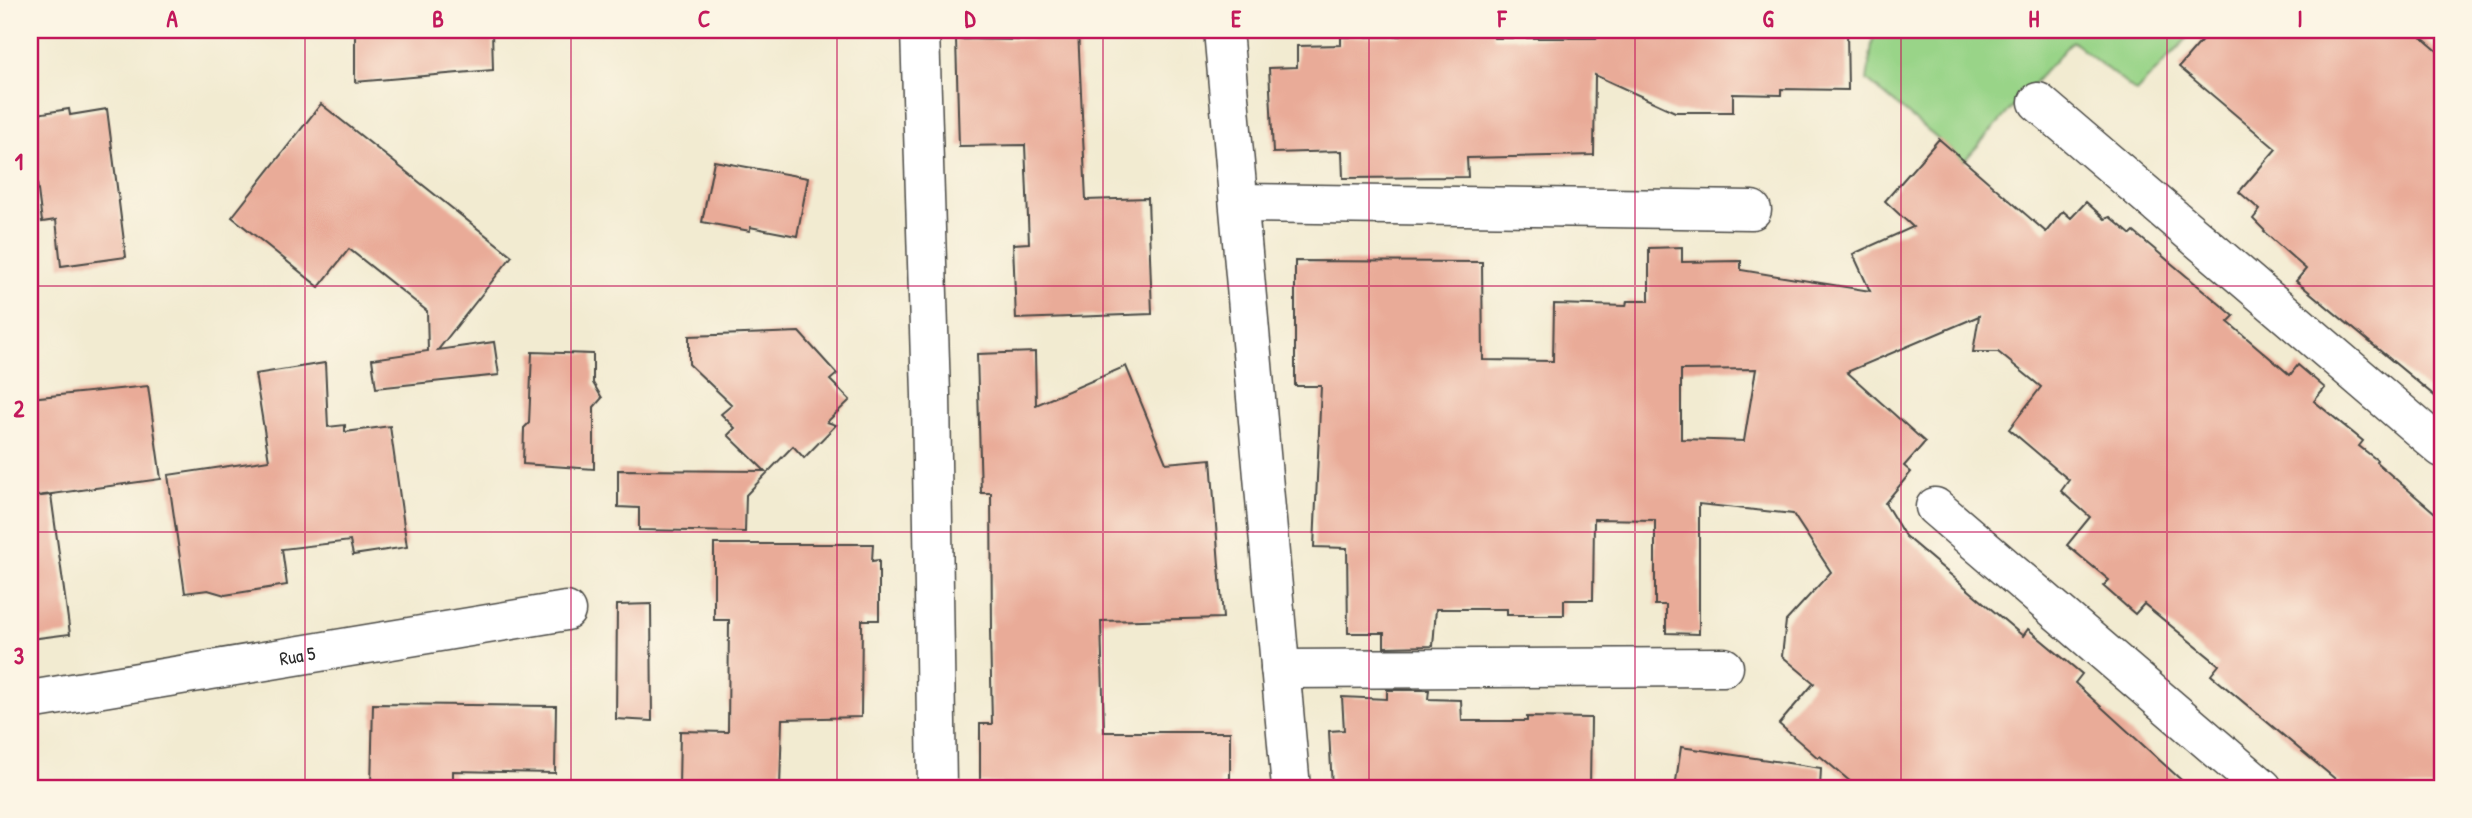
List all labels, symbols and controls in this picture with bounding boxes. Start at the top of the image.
text: A [166,3,178,34]
text: B [432,3,444,34]
text: C [698,3,710,34]
text: D [965,3,977,34]
text: E [1231,3,1242,34]
text: F [1497,3,1508,34]
text: G [1762,3,1774,34]
text: H [2029,3,2040,34]
text: I [2297,3,2303,34]
text: 1 [15,146,23,177]
text: 2 [14,393,25,424]
text: 3 [14,640,24,671]
street label: Rua 5 [277,640,317,671]

